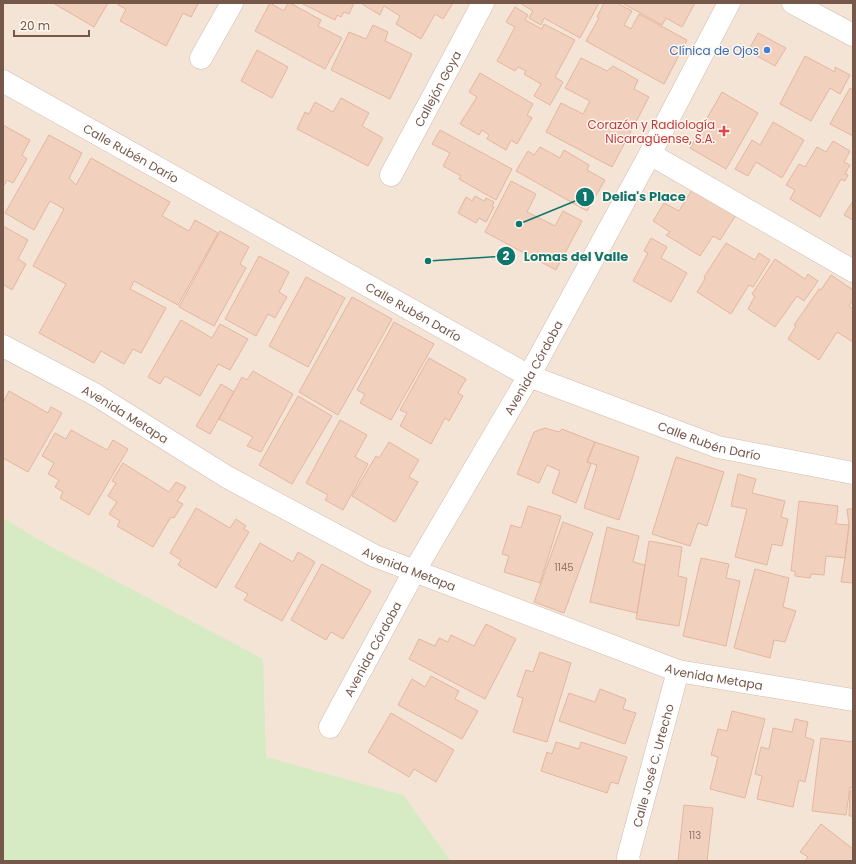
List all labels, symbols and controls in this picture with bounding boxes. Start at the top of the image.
scale bar [14,12,89,38]
text: 20 m [20,17,50,34]
place label: Clínica de Ojos [669,42,759,59]
marker: Clínica de Ojos [762,45,772,55]
street label: Callejón Goya [410,47,465,130]
place label: Corazón y Radiología Nicaragüense, S.A. [588,116,715,147]
street label: Calle Rubén Darío [80,119,182,187]
marker: Corazón y Radiología Nicaragüense, S.A. [718,125,730,137]
callout: Delia's Place [575,184,694,209]
text: Delia's Place [602,187,686,206]
text: 1 [583,188,587,205]
callout: Lomas del Valle [496,244,636,269]
text: 2 [503,247,510,264]
text: Lomas del Valle [524,247,628,266]
street label: Calle Rubén Darío [363,278,465,345]
street label: Avenida Córdoba [500,317,566,418]
street label: Avenida Metapa [79,381,172,447]
street label: Calle Rubén Darío [656,417,763,464]
street label: Avenida Metapa [360,542,458,594]
house number: 1145 [555,560,573,575]
street label: Avenida Córdoba [340,598,405,699]
street label: Avenida Metapa [663,658,764,693]
street label: Calle José C. Urtecho [628,702,677,829]
house number: 113 [689,828,701,843]

